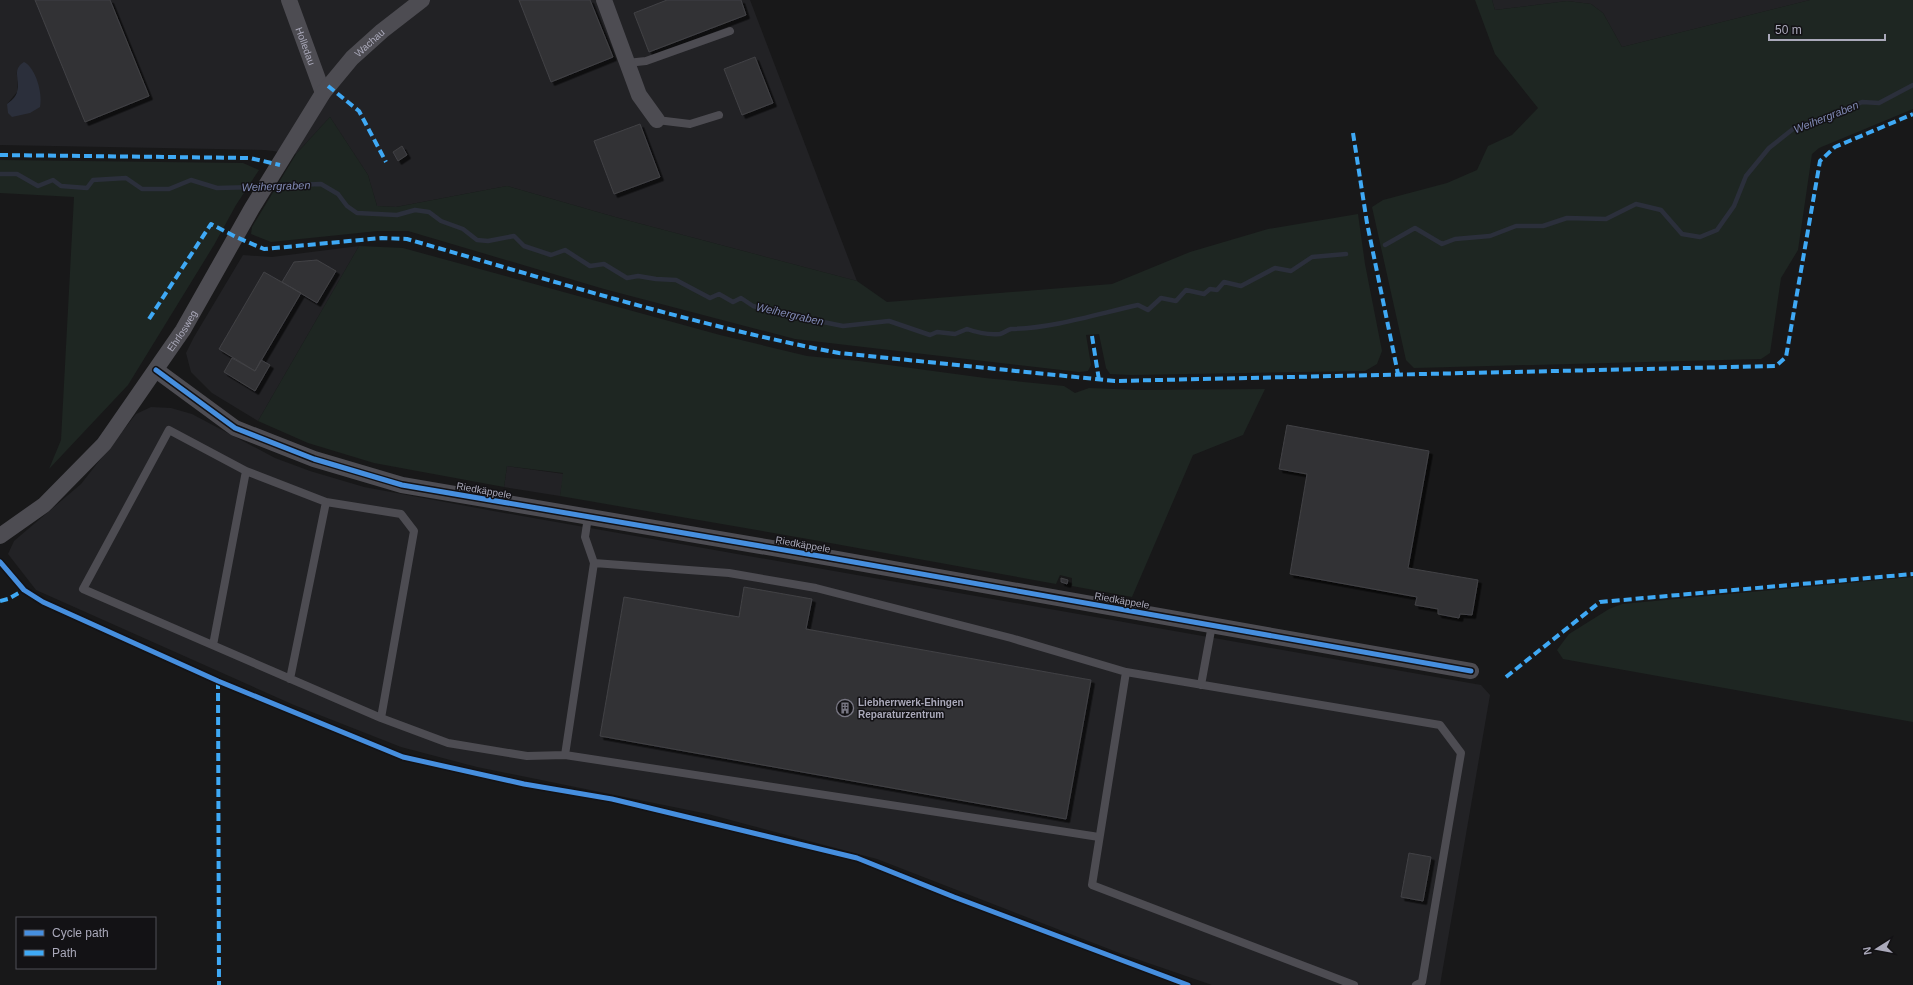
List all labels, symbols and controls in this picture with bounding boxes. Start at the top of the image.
scale bar [1769,16,1885,42]
text: 50 m [1775,23,1802,37]
street label: Holledau [293,26,317,67]
street label: Wachau [352,27,387,59]
water label: Weihergraben [1792,99,1860,135]
water label: Weihergraben [241,179,311,193]
water label: Weihergraben [755,300,825,328]
street label: Ehrlosweg [165,308,199,354]
street label: Riedkäppele [456,480,513,501]
street label: Riedkäppele [775,534,832,555]
street label: Riedkäppele [1094,590,1151,611]
place label: Liebherrwerk-Ehingen Reparaturzentrum [858,697,964,720]
building icon: Liebherrwerk-Ehingen Reparaturzentrum [835,698,855,718]
legend [16,917,156,969]
text: Cycle path [52,926,109,940]
north arrow [1857,929,1897,969]
text: Path [52,946,77,960]
text: N [1861,946,1874,956]

